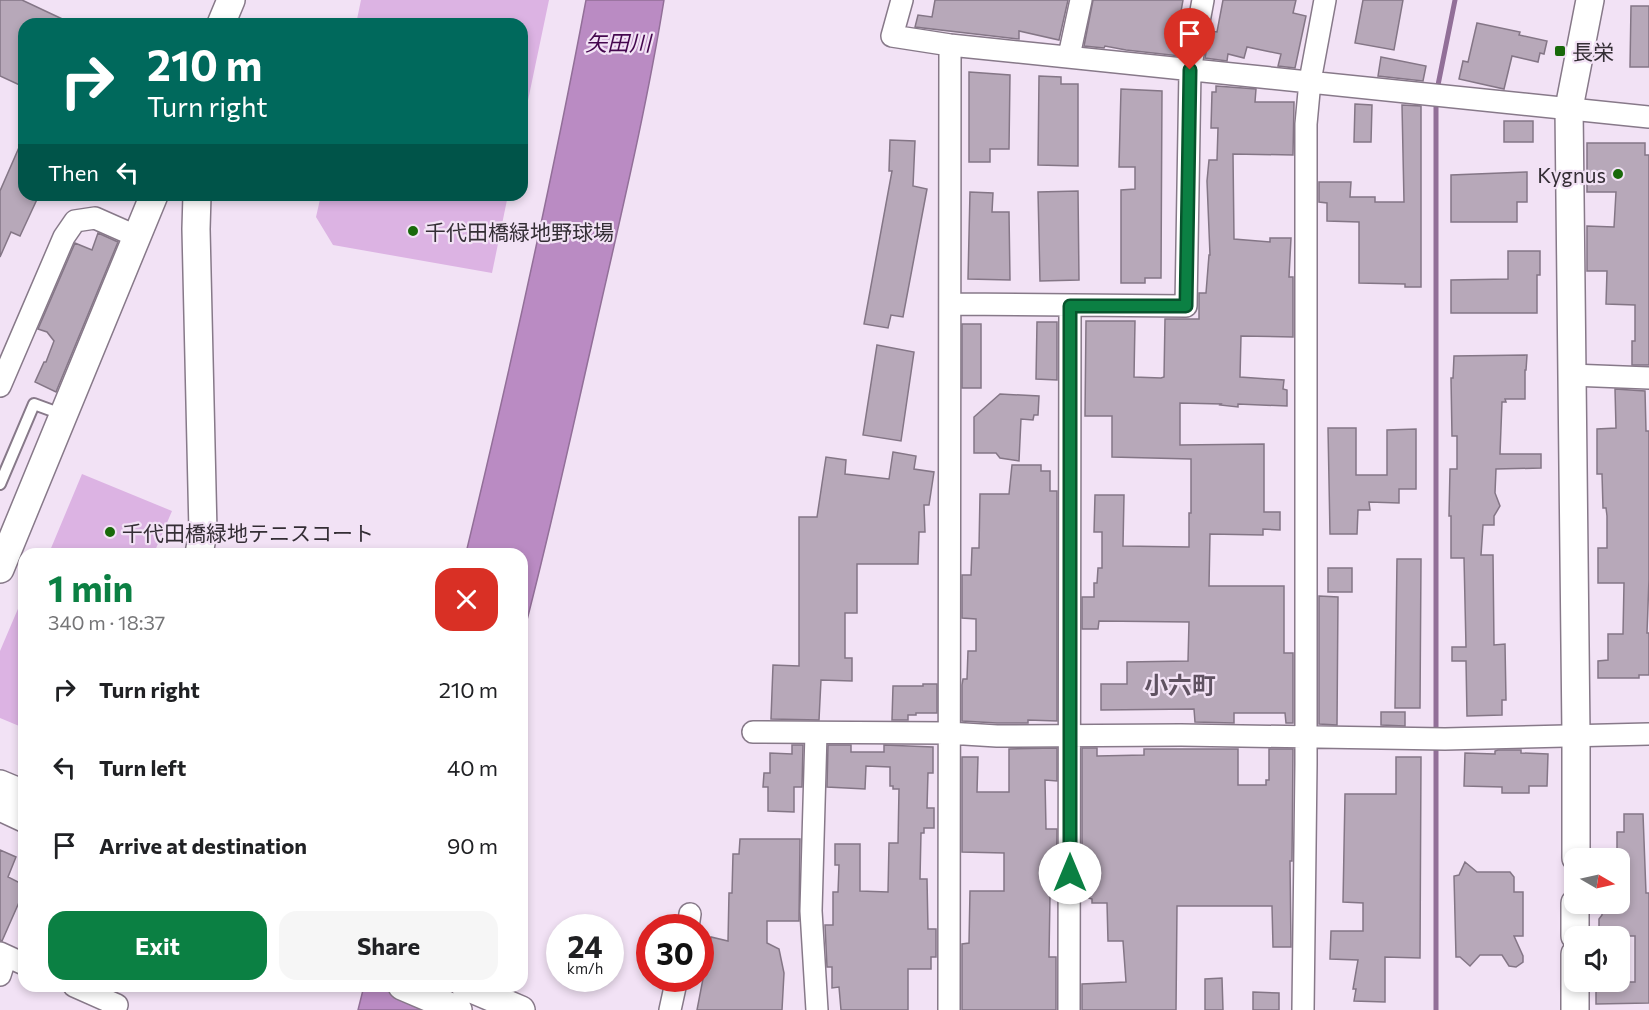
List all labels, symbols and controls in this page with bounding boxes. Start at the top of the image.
pin [1164,8,1215,70]
icon: arrive [1173,17,1206,50]
water label: 矢田川 [585,29,653,56]
text: 210 m [147,38,262,90]
place label: 長栄 [1572,39,1614,64]
icon: right [48,42,126,120]
marker: 長栄 [1553,44,1567,58]
text: Turn right [147,90,267,123]
icon: left [111,156,144,189]
text: Then [48,159,99,186]
place label: Kygnus [1537,162,1606,187]
marker: Kygnus [1611,167,1625,181]
place label: 千代田橋緑地野球場 [425,219,614,244]
marker: 千代田橋緑地野球場 [406,224,420,238]
place label: 千代田橋緑地テニスコート [122,520,374,545]
marker: 千代田橋緑地テニスコート [103,525,117,539]
text: 1 min [48,565,133,609]
button: close [435,568,498,631]
text: 340 m · 18:37 [48,610,165,634]
district label: 小六町 [1144,670,1216,699]
icon: right [48,673,81,706]
text: Turn right [99,676,200,703]
text: 210 m [439,676,498,703]
icon: left [48,751,81,784]
text: Turn left [99,754,186,781]
text: 40 m [447,754,498,781]
icon: arrive [48,829,81,862]
text: Arrive at destination [99,832,307,859]
text: 90 m [447,832,498,859]
position arrow [1038,841,1102,905]
north arrow [1564,848,1630,914]
map controls [1564,848,1630,992]
button: Exit [48,911,267,980]
button: Share [279,911,498,980]
speed limit sign: 30 [636,914,714,992]
button: sound [1564,926,1630,992]
text: 24 [567,927,603,964]
text: km/h [567,959,603,977]

